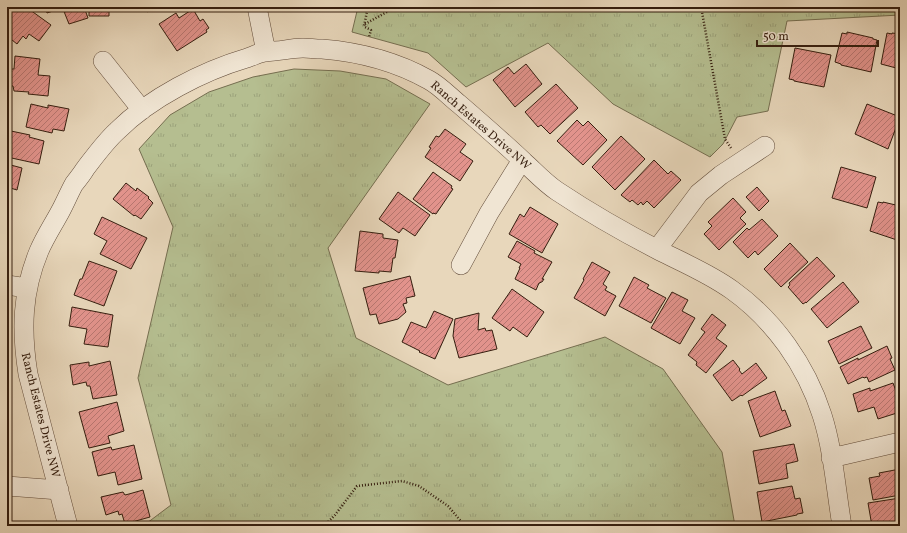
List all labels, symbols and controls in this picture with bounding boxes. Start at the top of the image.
scale bar [757,22,878,48]
text: 50 m [763,29,789,45]
street label: Ranch Estates Drive NW [427,78,534,174]
street label: Ranch Estates Drive NW [17,351,63,479]

